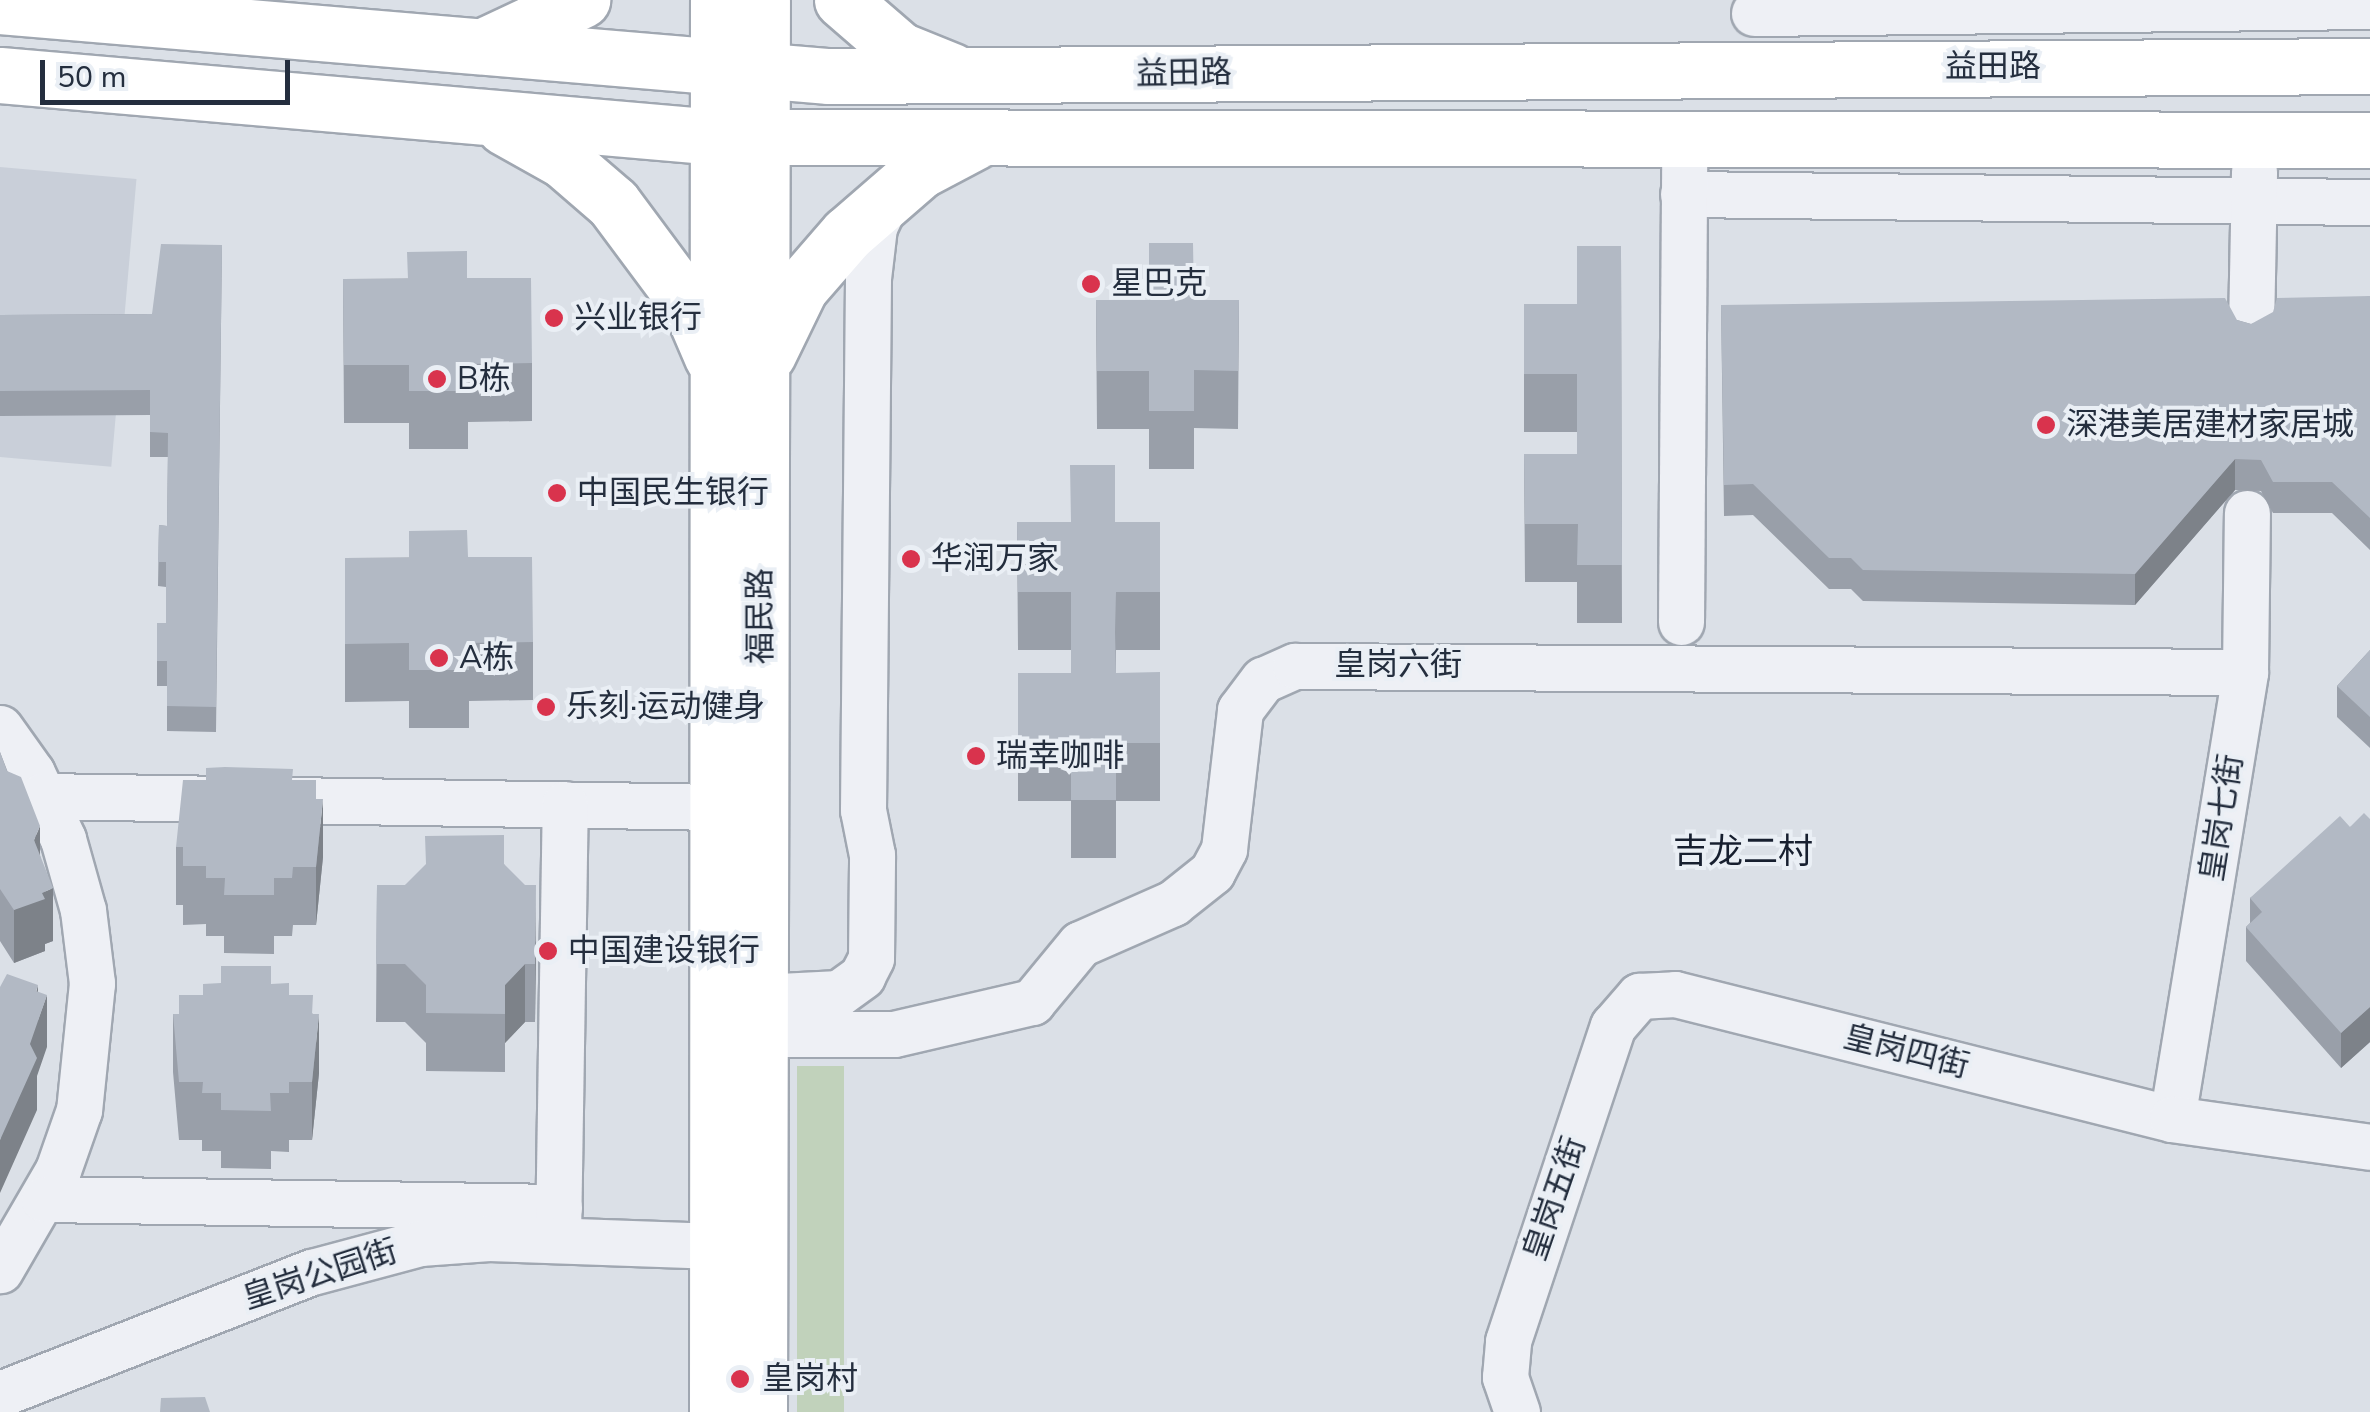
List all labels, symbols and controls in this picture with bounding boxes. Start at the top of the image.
scale bar [45,40,295,102]
street label: 益田路 [1945,48,2041,86]
street label: 益田路 [1136,54,1232,94]
text: 50 m [57,57,126,98]
place label: 星巴克 [1111,265,1207,303]
marker: 星巴克 [1080,273,1102,295]
place label: 兴业银行 [574,299,702,337]
marker: 兴业银行 [543,307,565,329]
place label: B栋 [457,360,511,398]
marker: B栋 [426,368,448,390]
place label: 深港美居建材家居城 [2066,406,2354,444]
marker: 深港美居建材家居城 [2035,414,2057,436]
place label: 中国民生银行 [577,474,769,512]
marker: 中国民生银行 [546,482,568,504]
place label: 华润万家 [931,540,1059,578]
marker: 华润万家 [900,548,922,570]
street label: 福民路 [742,568,780,664]
place label: A栋 [459,639,514,677]
street label: 皇岗六街 [1334,646,1462,684]
marker: A栋 [428,647,450,669]
place label: 乐刻·运动健身 [566,688,765,726]
marker: 乐刻·运动健身 [535,696,557,718]
place label: 瑞幸咖啡 [996,737,1124,775]
marker: 瑞幸咖啡 [965,745,987,767]
street label: 皇岗七街 [2193,752,2251,884]
district label: 吉龙二村 [1673,831,1813,873]
place label: 中国建设银行 [568,932,760,970]
marker: 中国建设银行 [537,940,559,962]
street label: 皇岗四街 [1839,1018,1973,1086]
street label: 皇岗五街 [1516,1132,1594,1266]
street label: 皇岗公园街 [238,1232,402,1318]
place label: 皇岗村 [762,1360,858,1398]
marker: 皇岗村 [727,1366,753,1392]

